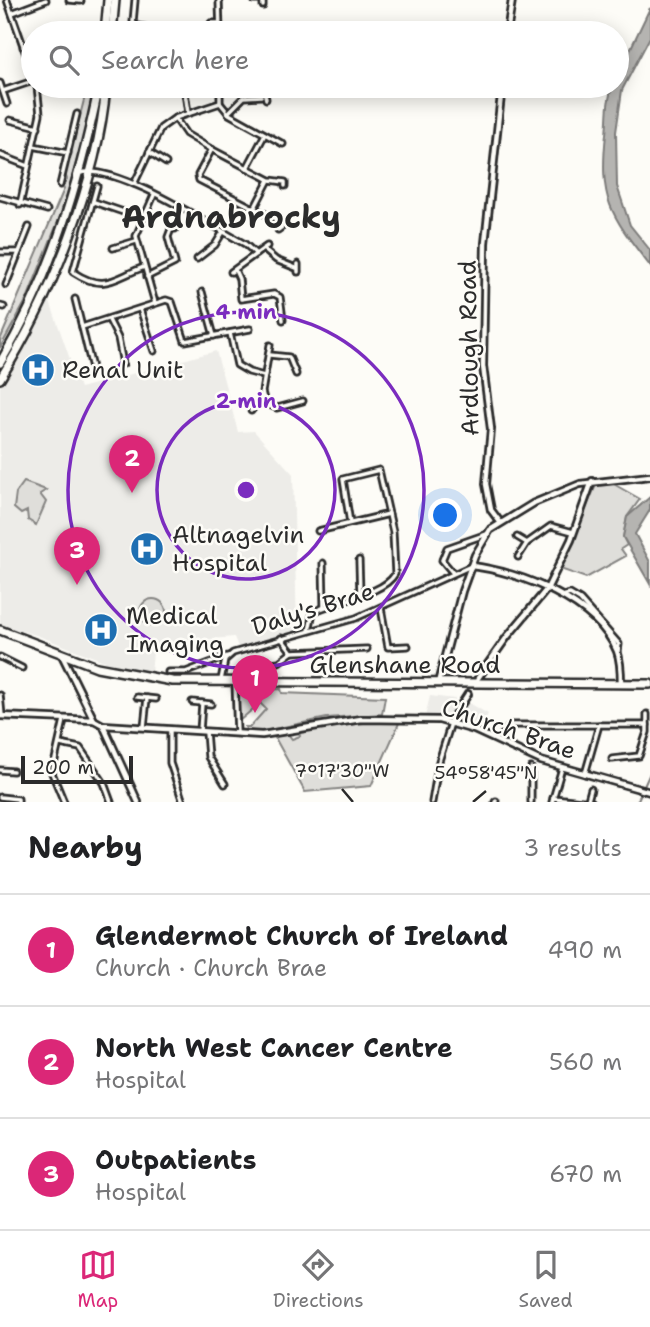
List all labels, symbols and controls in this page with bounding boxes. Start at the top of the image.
search box [21,21,629,98]
icon: search [45,41,83,79]
text: Search here [101,42,250,77]
district label: Ardnabrocky [121,195,341,238]
street label: Ardlough Road [451,260,487,436]
text: 4 min [215,298,277,326]
hospital icon: Renal Unit [19,351,57,389]
place label: Renal Unit [62,354,184,386]
text: 2 min [215,387,277,415]
pin: 2 [109,435,155,493]
centre of rings [234,478,258,502]
your location [428,498,462,532]
place label: Altnagelvin Hospital [172,519,304,579]
pin: 3 [54,527,100,585]
hospital icon: Altnagelvin Hospital [128,530,166,568]
street label: Daly's Brae [248,575,378,643]
place label: Medical Imaging [126,600,224,660]
hospital icon: Medical Imaging [82,611,120,649]
street label: Glenshane Road [310,649,500,681]
pin: 1 [232,655,278,713]
street label: Church Brae [438,691,580,767]
scale bar [21,753,133,785]
text: 200 m [32,755,94,780]
text: 7°17'30"W [295,759,389,783]
text: 54°58'45"N [434,761,538,785]
text: Nearby [28,827,143,868]
text: 3 results [523,833,622,863]
text: Glendermot Church of Ireland [95,918,508,953]
text: 1 [46,935,56,965]
text: 490 m [547,935,622,965]
text: Church · Church Brae [95,953,327,983]
text: North West Cancer Centre [95,1030,453,1065]
text: 2 [43,1047,59,1077]
text: 560 m [549,1047,622,1077]
text: Hospital [95,1065,186,1095]
text: Outpatients [95,1142,256,1177]
text: 3 [43,1159,59,1189]
text: 670 m [549,1159,622,1189]
text: Hospital [95,1177,186,1207]
tab: Map [77,1246,118,1313]
tab: Directions [273,1246,364,1313]
tab: Saved [519,1246,573,1313]

